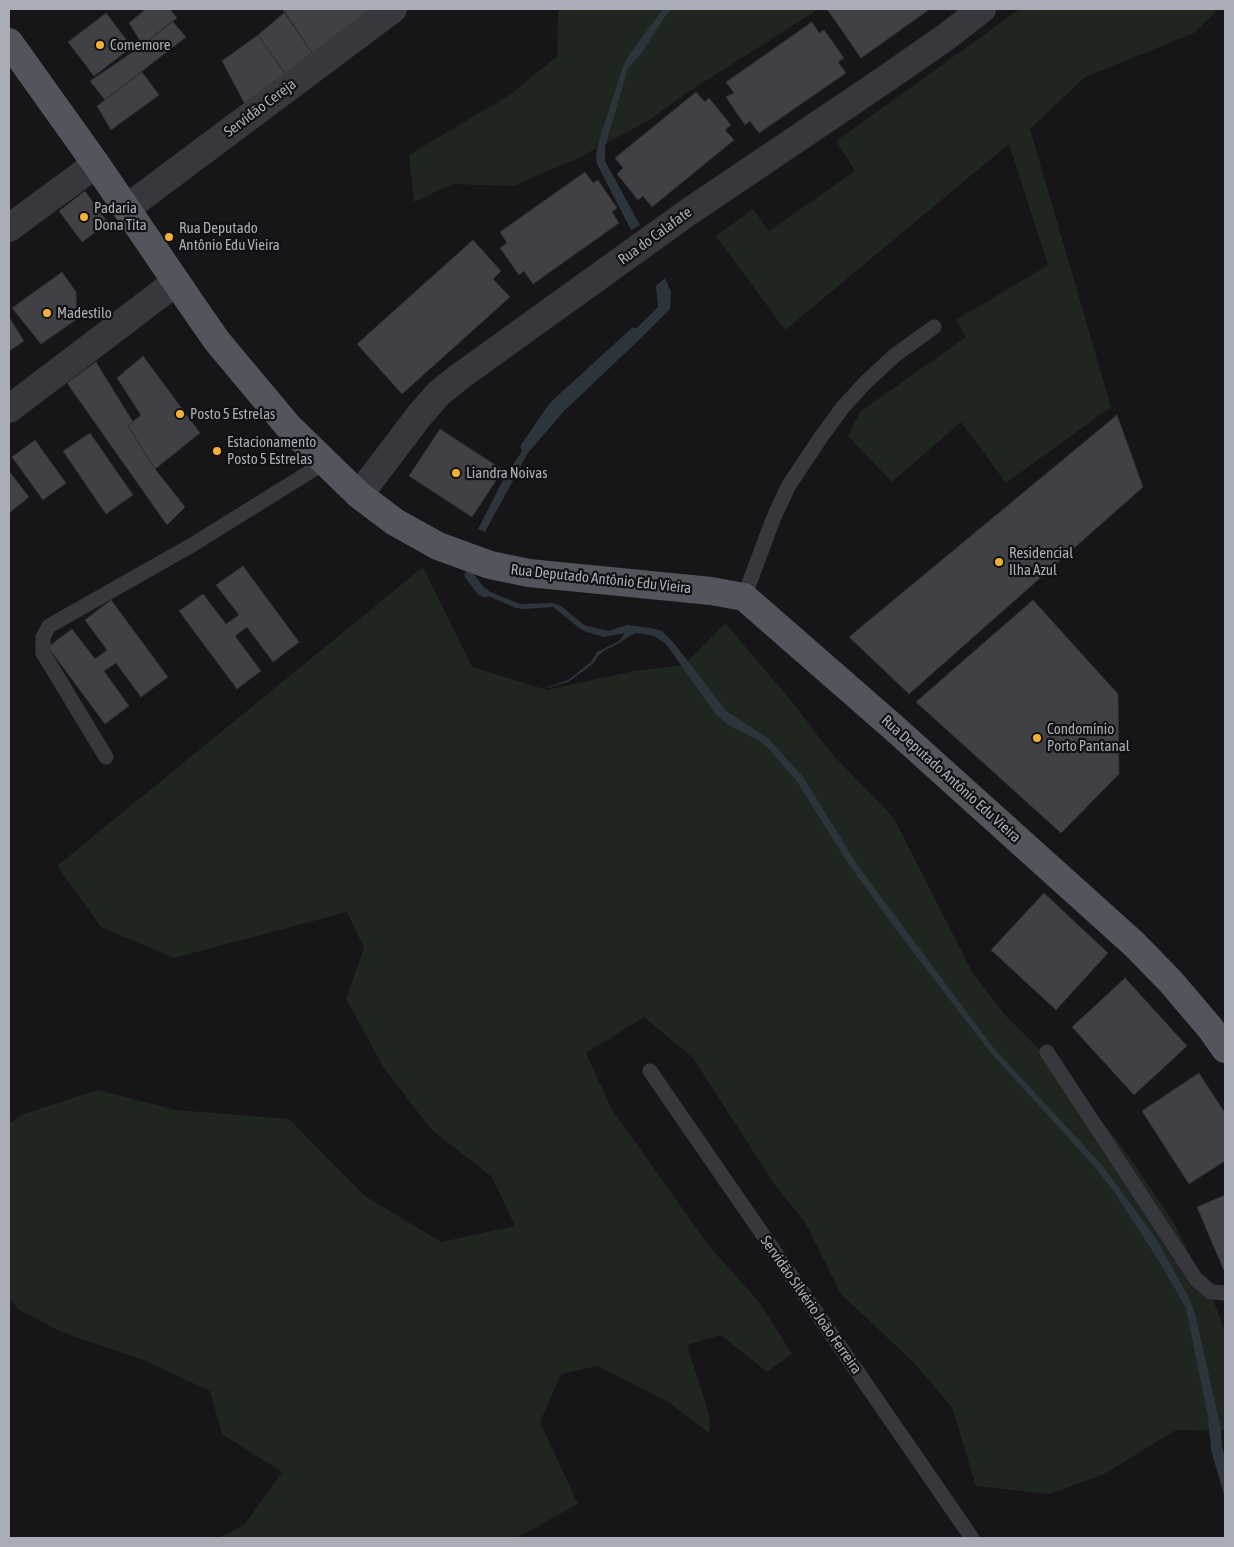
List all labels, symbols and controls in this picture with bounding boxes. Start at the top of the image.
place label: Comemore [110,36,170,54]
marker: Comemore [94,39,106,51]
street label: Servidão Cereja [220,75,300,141]
place label: Padaria Dona Tita [94,199,147,234]
street label: Rua do Calafate [615,203,695,269]
marker: Padaria Dona Tita [78,211,90,223]
place label: Rua Deputado Antônio Edu Vieira [179,219,280,254]
marker: Rua Deputado Antônio Edu Vieira [163,231,175,243]
place label: Madestilo [57,304,112,322]
marker: Madestilo [41,307,53,319]
place label: Posto 5 Estrelas [190,405,275,423]
marker: Posto 5 Estrelas [174,408,186,420]
place label: Estacionamento Posto 5 Estrelas [227,433,316,468]
marker: Estacionamento Posto 5 Estrelas [211,445,223,457]
place label: Liandra Noivas [466,464,547,482]
marker: Liandra Noivas [450,467,462,479]
place label: Residencial Ilha Azul [1009,544,1073,579]
marker: Residencial Ilha Azul [993,556,1005,568]
street label: Rua Deputado Antônio Edu Vieira [510,561,692,597]
street label: Rua Deputado Antônio Edu Vieira [878,712,1024,846]
place label: Condomínio Porto Pantanal [1047,720,1130,755]
marker: Condomínio Porto Pantanal [1031,732,1043,744]
street label: Servidão Silvério João Ferreira [756,1232,866,1378]

